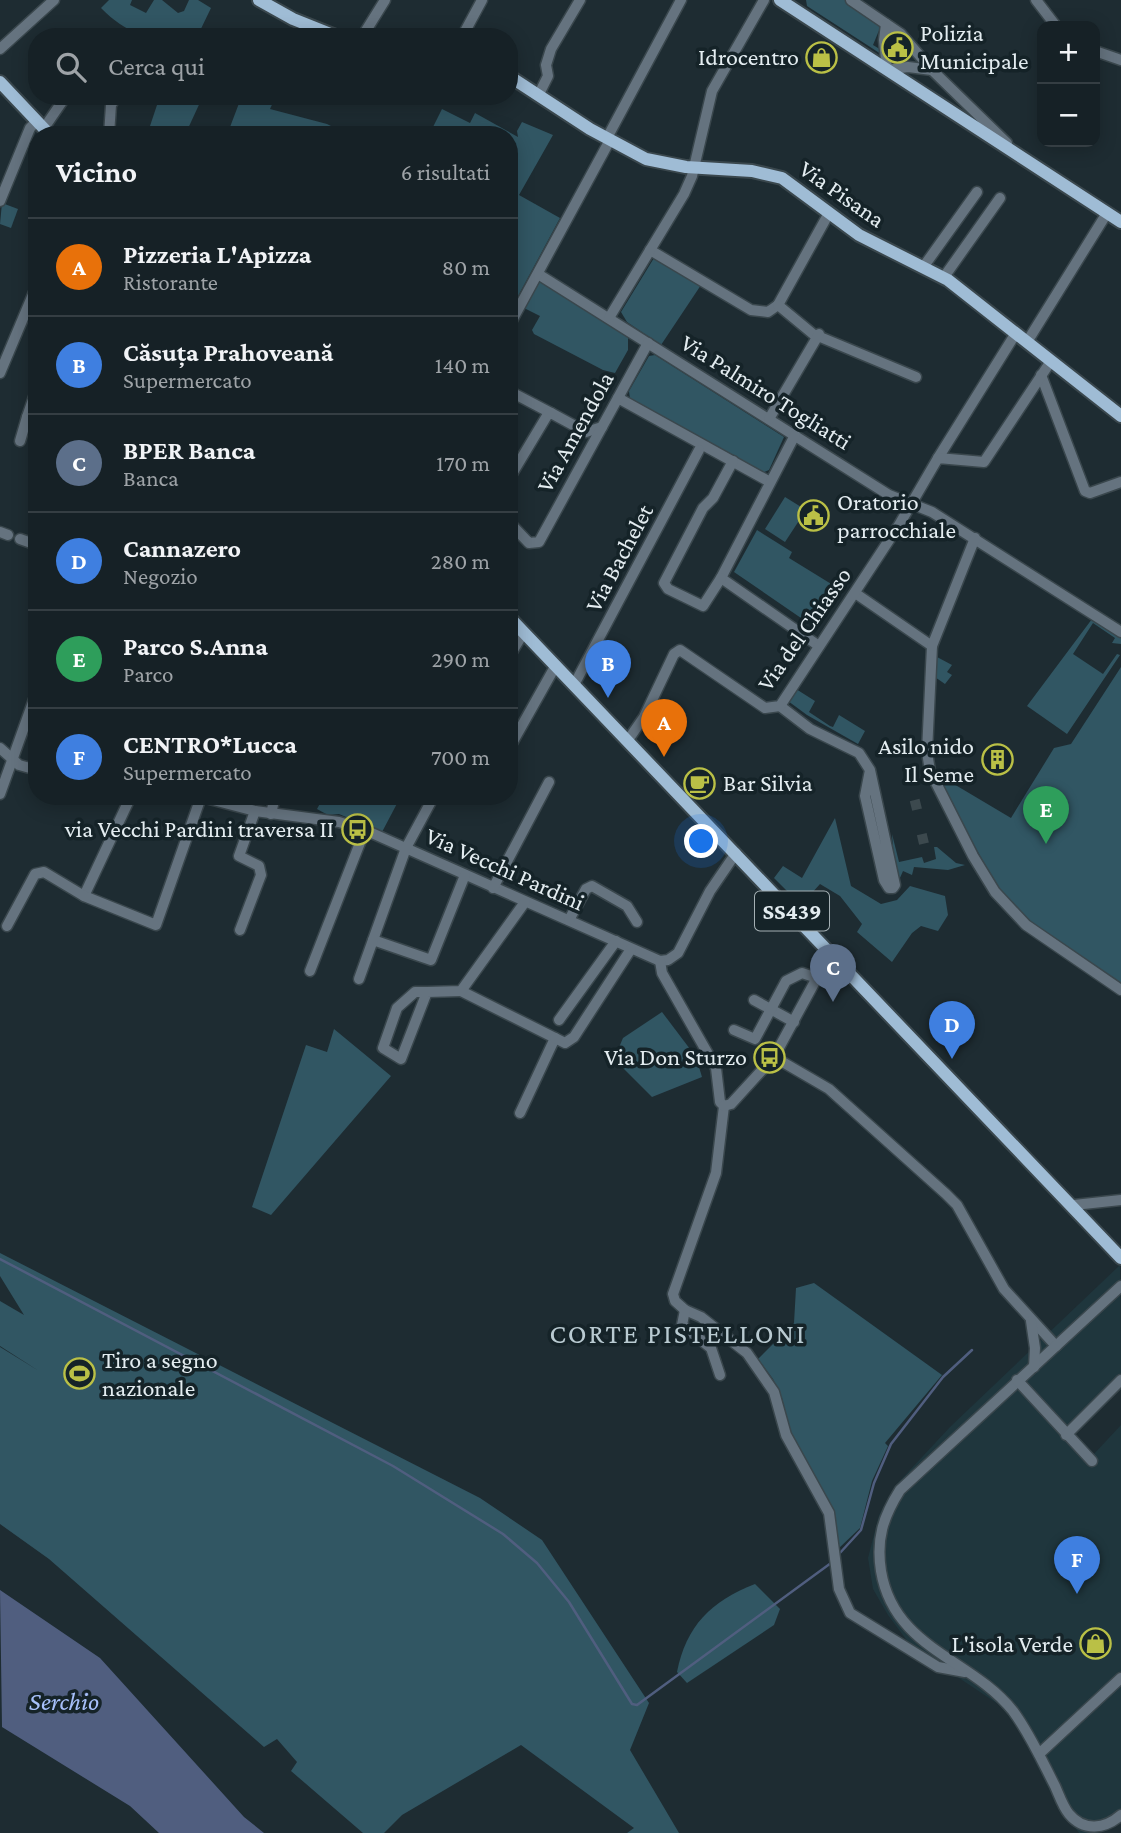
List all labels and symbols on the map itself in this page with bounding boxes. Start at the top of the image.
place label: Polizia Municipale [920,19,1029,74]
public building icon: Polizia Municipale [880,30,914,64]
shop icon: Idrocentro [805,40,839,74]
place label: Idrocentro [698,43,799,70]
street label: Via Pisana [794,154,890,233]
street label: Via Palmiro Togliatti [676,328,856,455]
street label: Via Amendola [530,367,619,497]
place label: Oratorio parrocchiale [837,488,956,543]
street label: Via Bachelet [579,499,659,616]
public building icon: Oratorio parrocchiale [797,499,831,533]
street label: Via del Chiasso [751,562,856,696]
pin: B [585,640,631,698]
pin: A [641,699,687,757]
place label: Asilo nido Il Seme [878,732,974,787]
building icon: Asilo nido Il Seme [980,743,1014,777]
cafe icon: Bar Silvia [683,766,717,800]
place label: Bar Silvia [723,769,813,796]
pin: E [1023,786,1069,844]
bus stop icon: via Vecchi Pardini traversa II [340,812,374,846]
place label: via Vecchi Pardini traversa II [64,815,334,842]
street label: Via Vecchi Pardini [422,821,589,916]
your location [684,824,718,858]
road number: SS439 [755,891,829,930]
pin: C [810,944,856,1002]
pin: D [929,1001,975,1059]
bus stop icon: Via Don Sturzo [753,1040,787,1074]
place label: Via Don Sturzo [604,1043,747,1070]
district label: CORTE PISTELLONI [549,1318,807,1349]
place label: Tiro a segno nazionale [102,1346,218,1401]
sports icon: Tiro a segno nazionale [62,1357,96,1391]
pin: F [1054,1536,1100,1594]
shop icon: L'isola Verde [1079,1627,1113,1661]
place label: L'isola Verde [952,1630,1073,1657]
water label: Serchio [29,1687,99,1716]

